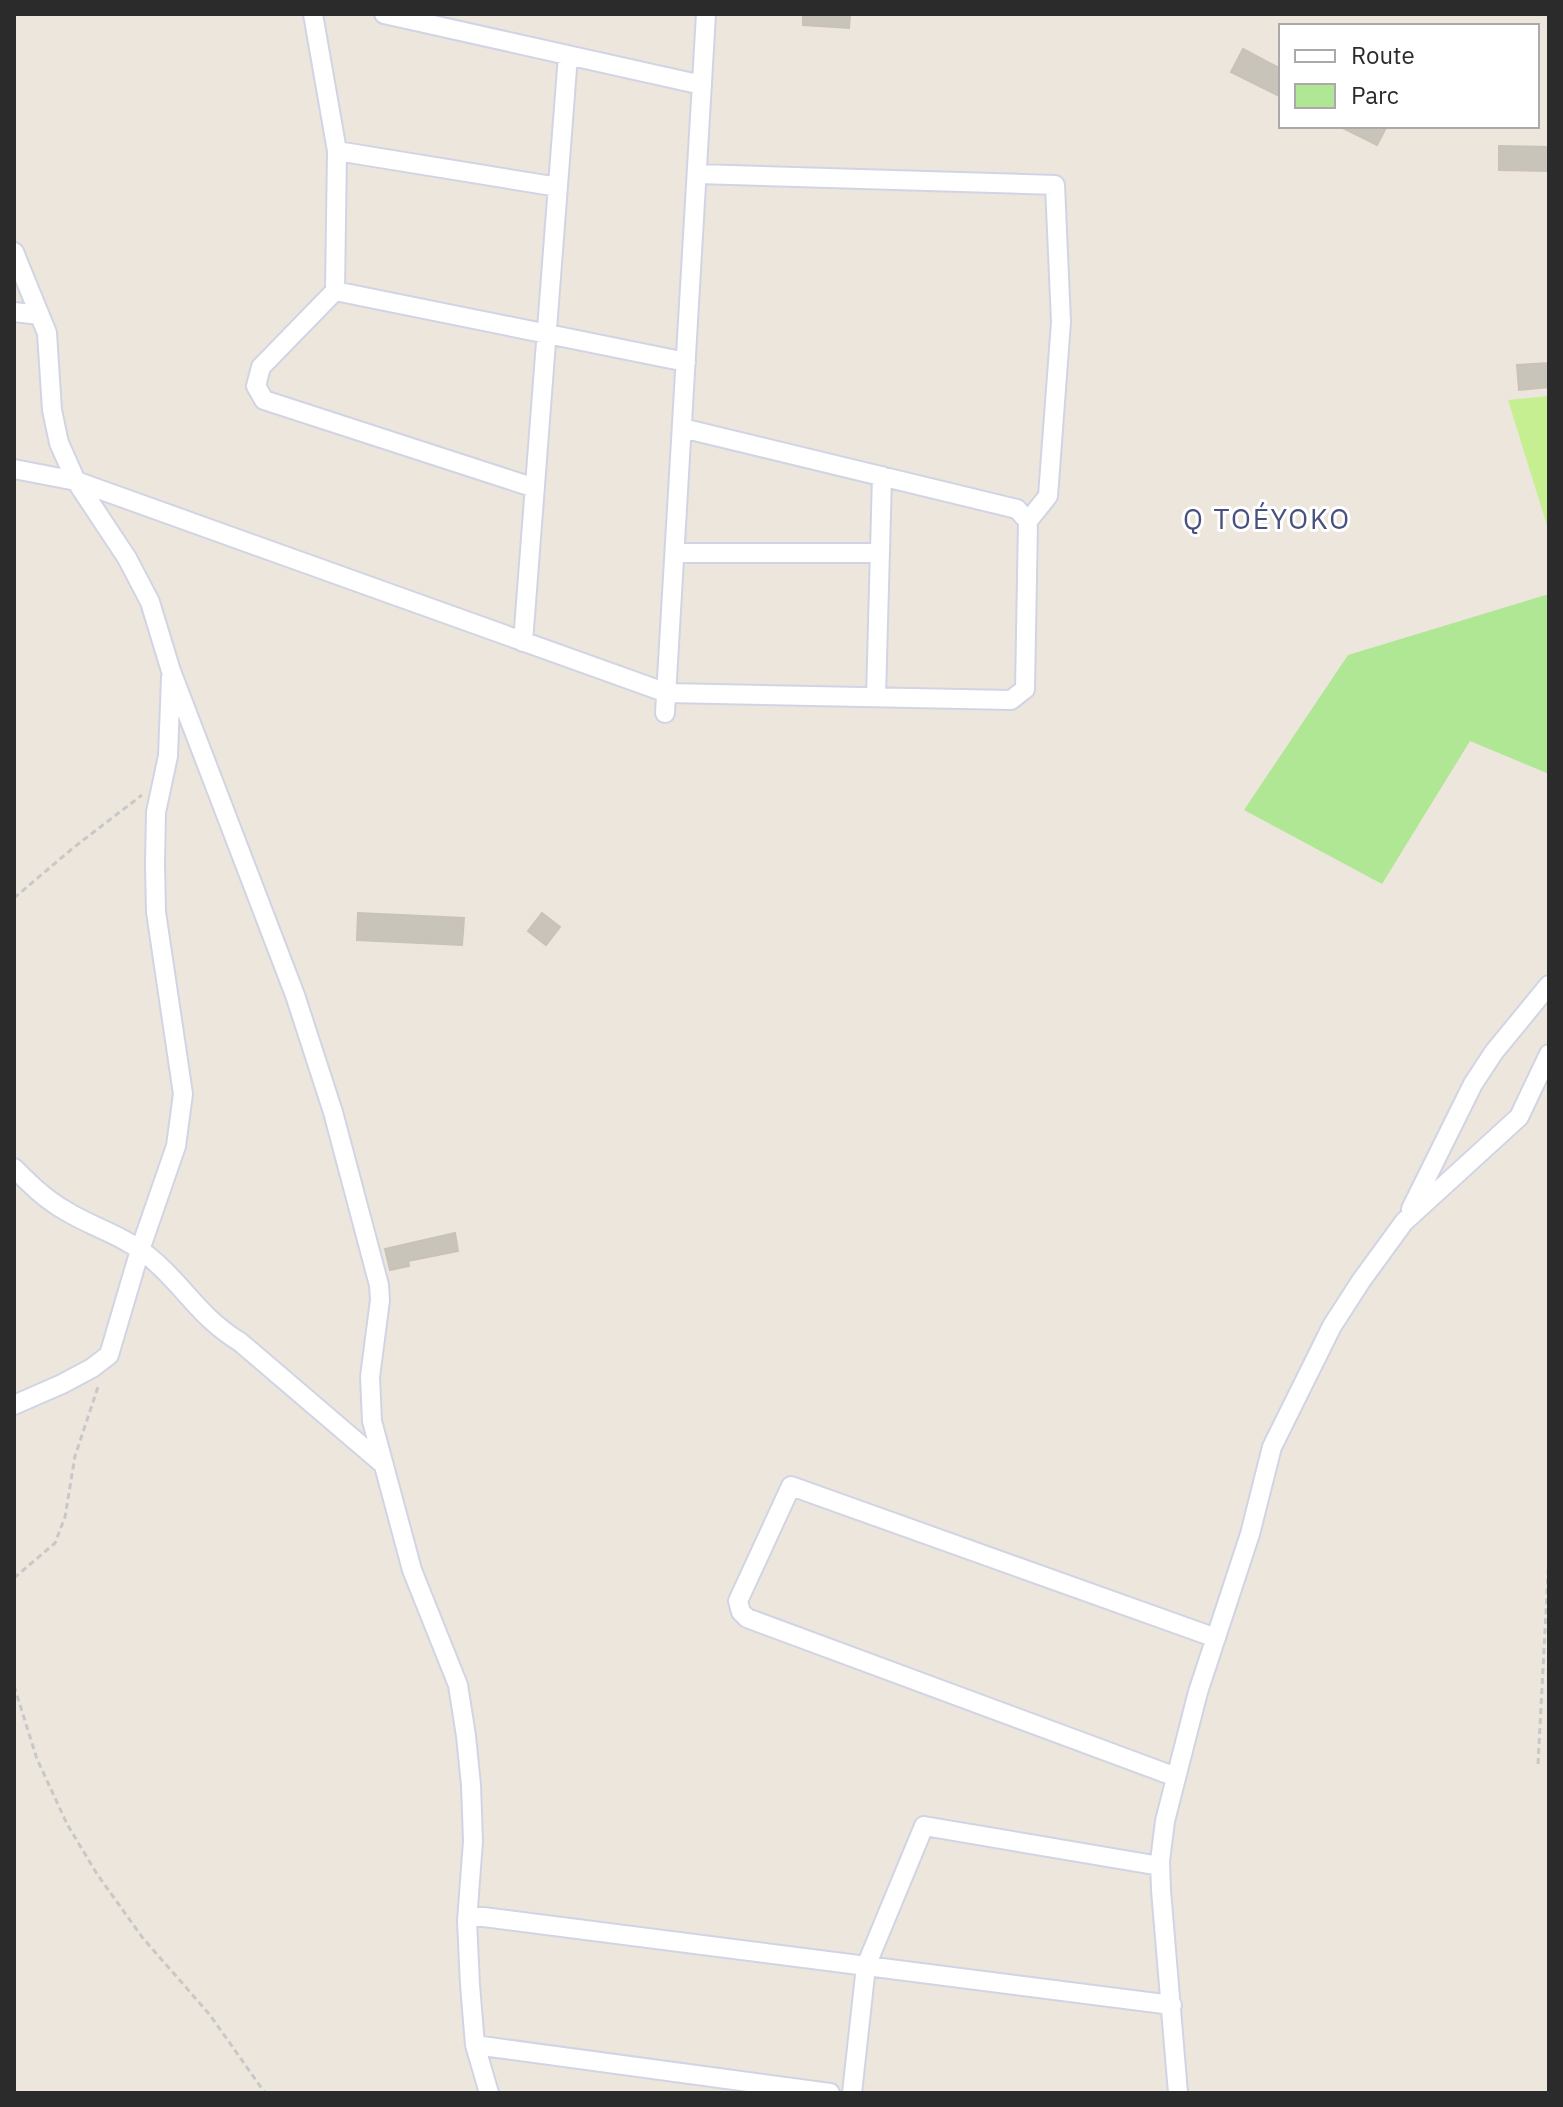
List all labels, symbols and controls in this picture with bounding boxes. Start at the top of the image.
legend [1279,24,1539,128]
text: Route [1351,39,1415,71]
text: Parc [1351,79,1399,111]
district label: Q TOÉYOKO [1183,500,1351,537]

